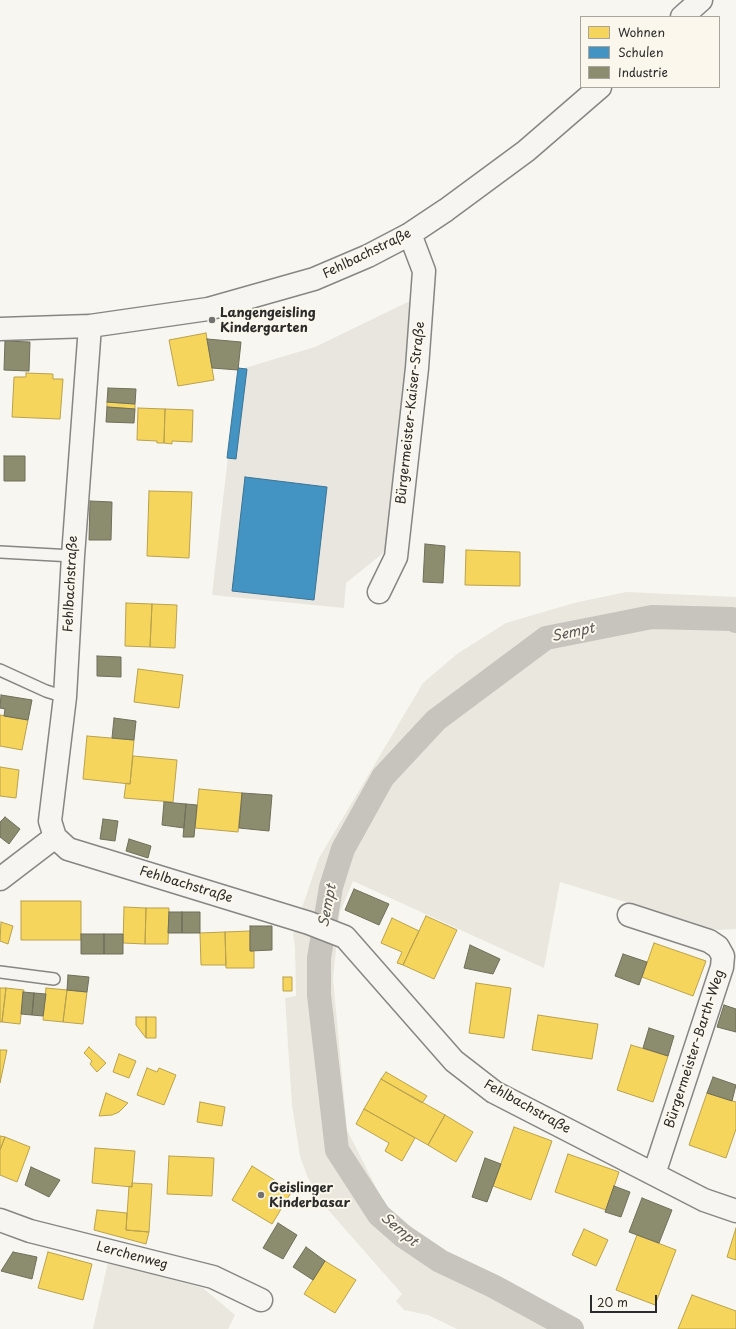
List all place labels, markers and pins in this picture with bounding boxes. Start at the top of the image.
place label: Langengeisling Kindergarten [220,305,316,336]
marker: Langengeisling Kindergarten [207,315,217,325]
place label: Geislinger Kinderbasar [269,1180,350,1211]
marker: Geislinger Kinderbasar [256,1190,266,1200]

